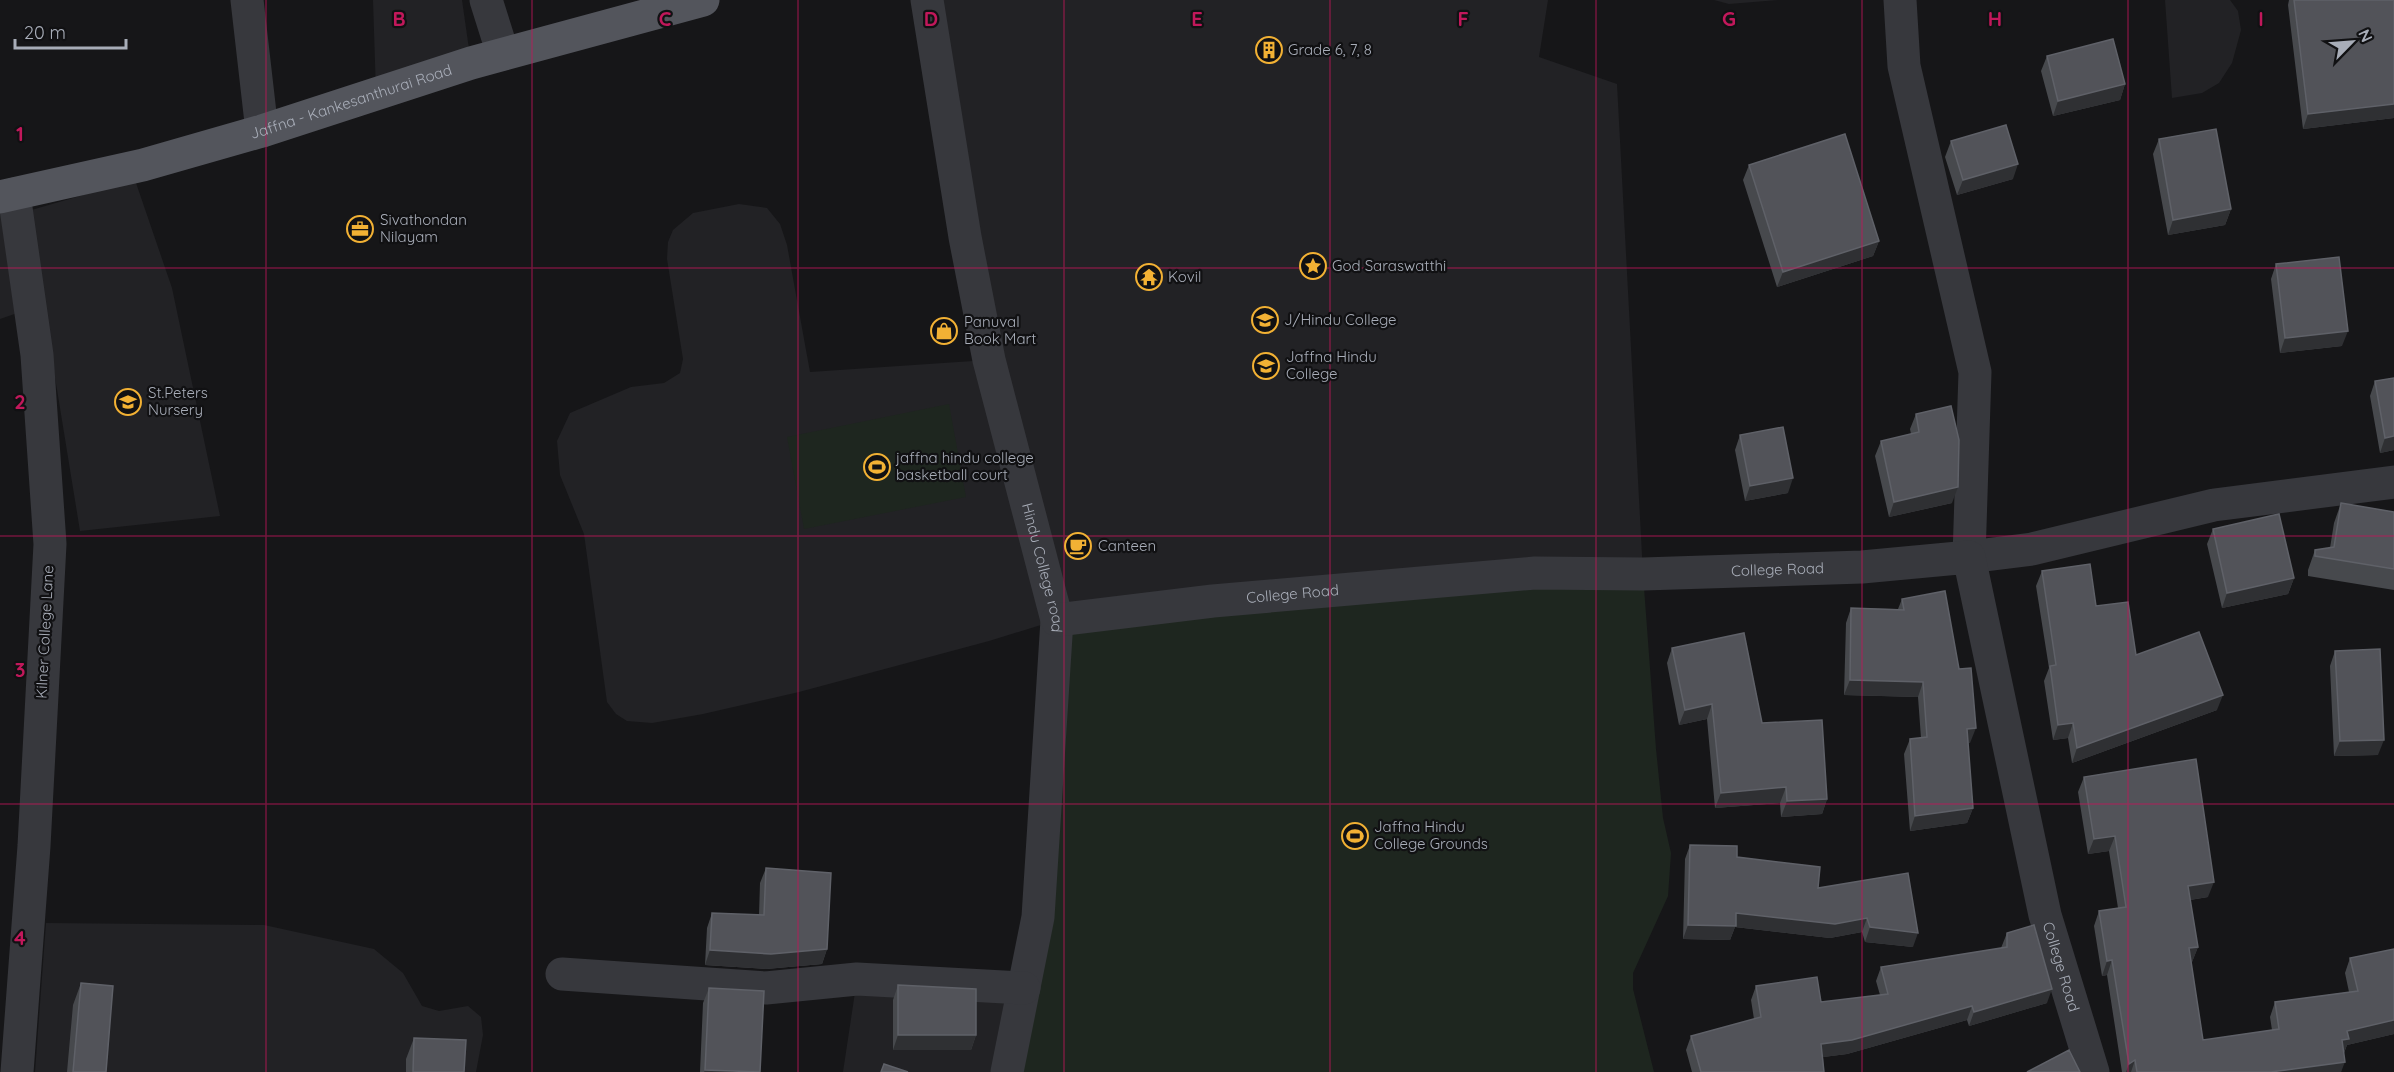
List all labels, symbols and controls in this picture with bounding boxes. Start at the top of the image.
text: B [392,6,406,31]
text: C [659,6,672,31]
text: D [924,6,938,31]
text: E [1191,6,1203,31]
text: F [1457,6,1469,31]
text: G [1722,6,1736,31]
text: H [1988,6,2002,31]
text: I [2258,6,2264,31]
scale bar [15,12,126,50]
north arrow [2322,12,2382,72]
text: 20 m [24,21,66,44]
text: N [2354,26,2377,45]
building icon: Grade 6, 7, 8 [1254,35,1284,65]
place label: Grade 6, 7, 8 [1288,40,1372,59]
street label: Jaffna - Kankesanthurai Road [248,60,454,143]
text: 1 [16,121,24,146]
place label: Sivathondan Nilayam [380,210,467,246]
office icon: Sivathondan Nilayam [345,214,375,244]
place icon: God Saraswatthi [1298,251,1328,281]
place label: God Saraswatthi [1332,256,1446,275]
temple icon: Kovil [1134,262,1164,292]
place label: Kovil [1168,267,1201,286]
school or university icon: J/Hindu College [1250,305,1280,335]
place label: J/Hindu College [1284,310,1397,329]
place label: Panuval Book Mart [964,312,1036,348]
shop icon: Panuval Book Mart [929,316,959,346]
place label: Jaffna Hindu College [1286,347,1377,383]
school or university icon: Jaffna Hindu College [1251,351,1281,381]
place label: St.Peters Nursery [148,383,208,419]
school or university icon: St.Peters Nursery [113,387,143,417]
text: 2 [14,389,26,414]
place label: jaffna hindu college basketball court [895,448,1034,484]
sports icon: jaffna hindu college basketball court [862,452,892,482]
street label: Hindu College road [1018,501,1068,633]
cafe icon: Canteen [1063,531,1093,561]
place label: Canteen [1098,536,1156,555]
street label: College Road [1731,558,1824,580]
street label: Kilner College Lane [32,565,57,699]
street label: College Road [1245,580,1340,607]
text: 3 [15,657,25,682]
place label: Jaffna Hindu College Grounds [1374,817,1488,853]
sports icon: Jaffna Hindu College Grounds [1340,821,1370,851]
street label: College Road [2039,919,2084,1014]
text: 4 [14,925,26,950]

